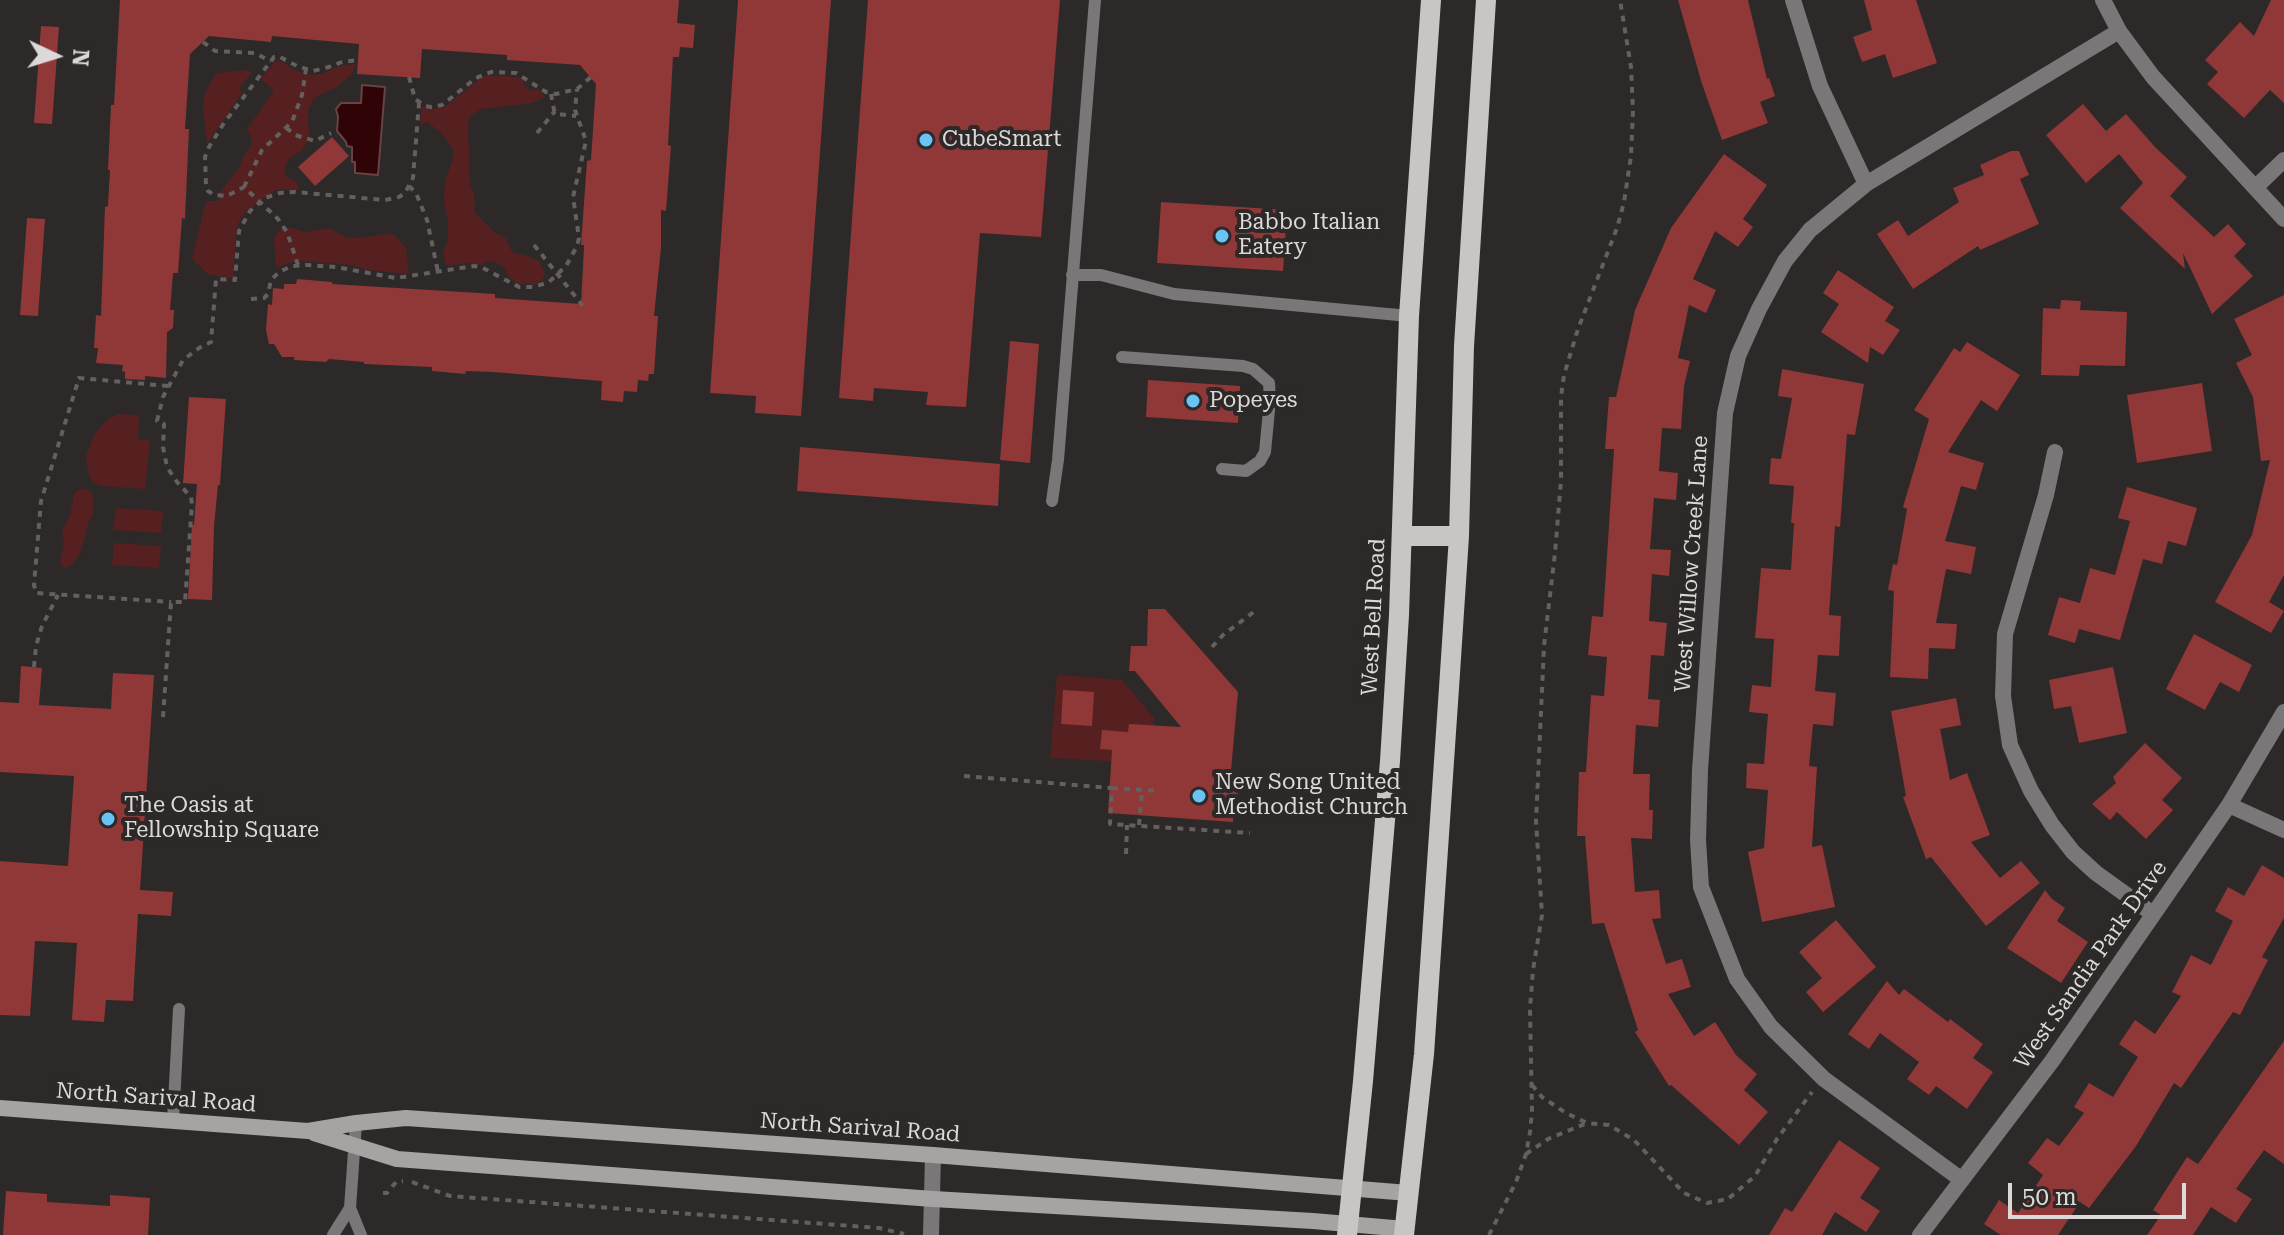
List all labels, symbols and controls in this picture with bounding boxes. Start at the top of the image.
north arrow [16,16,96,96]
text: N [67,48,94,67]
place label: CubeSmart [942,127,1061,153]
marker: CubeSmart [917,131,935,149]
place label: Babbo Italian Eatery [1238,210,1380,262]
marker: Babbo Italian Eatery [1213,227,1231,245]
place label: Popeyes [1209,388,1298,414]
marker: Popeyes [1184,392,1202,410]
street label: West Willow Creek Lane [1670,435,1714,693]
street label: West Bell Road [1357,538,1391,696]
place label: New Song United Methodist Church [1215,770,1408,822]
marker: New Song United Methodist Church [1190,787,1208,805]
place label: The Oasis at Fellowship Square [124,793,319,844]
marker: The Oasis at Fellowship Square [99,810,117,828]
street label: West Sandia Park Drive [2009,856,2173,1074]
street label: North Sarival Road [55,1078,257,1118]
street label: North Sarival Road [759,1108,961,1148]
scale bar [2012,1167,2190,1217]
text: 50 m [2022,1183,2077,1211]

